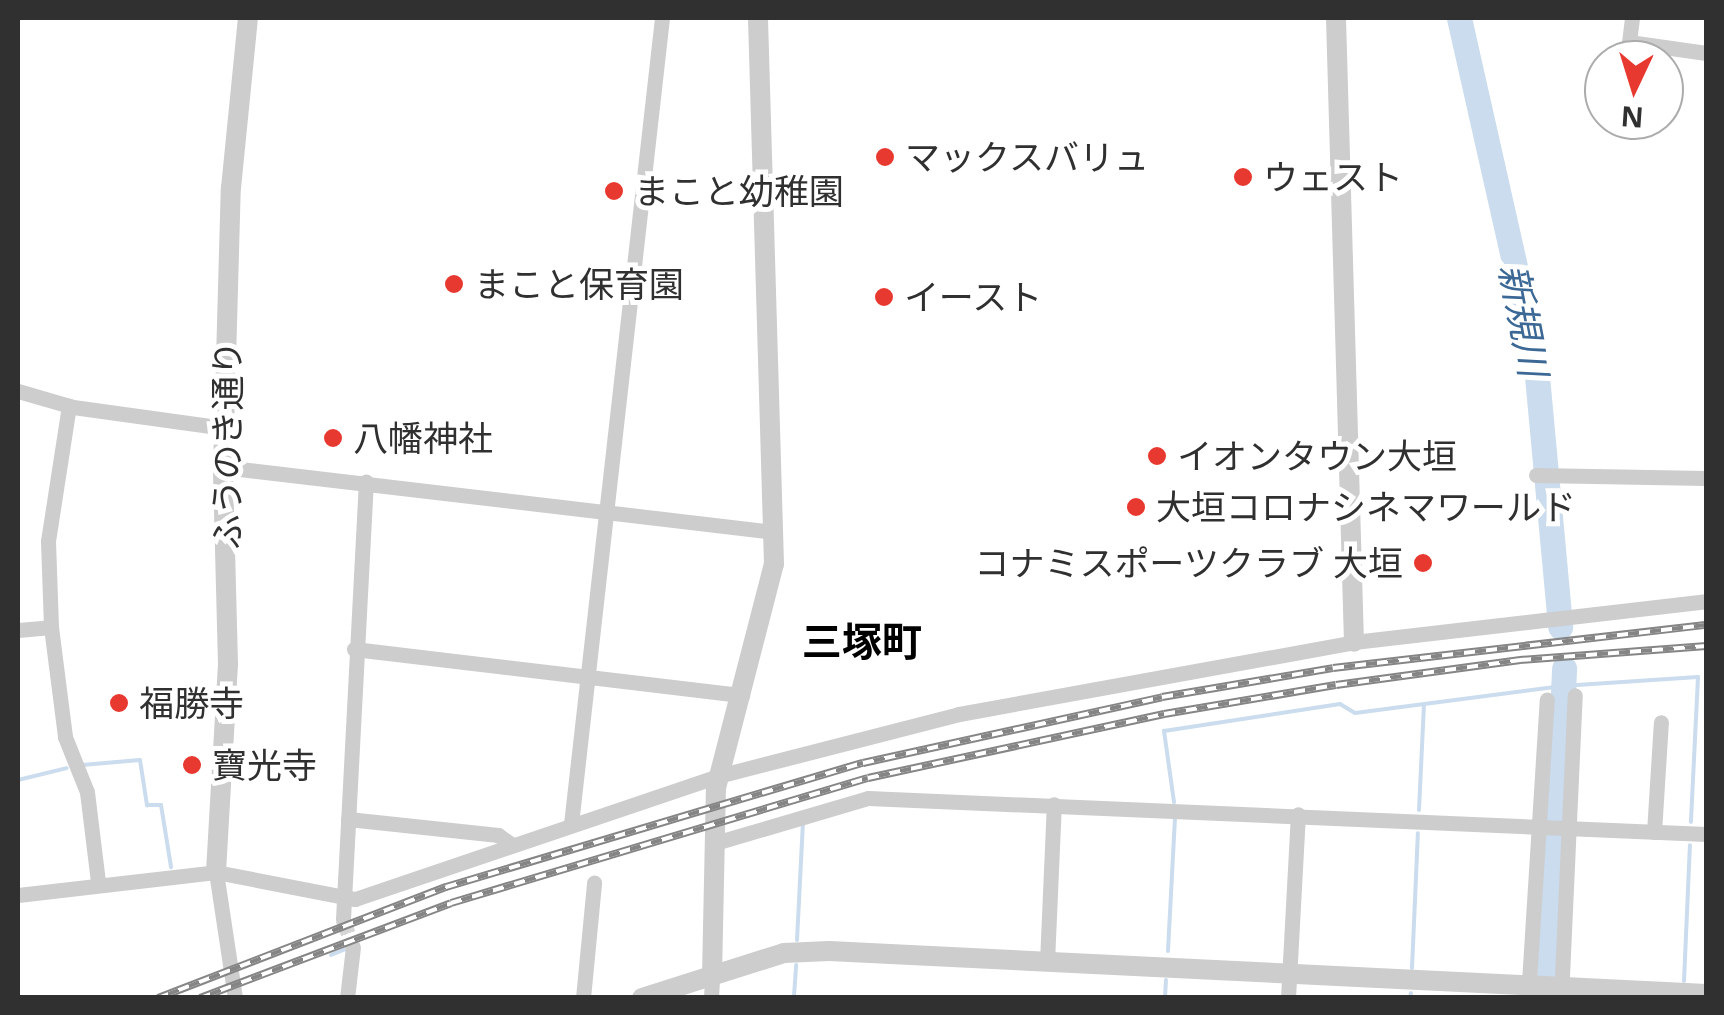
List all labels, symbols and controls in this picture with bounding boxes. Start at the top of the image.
north arrow [1584,40,1684,140]
text: N [1619,98,1645,138]
place label: マックスバリュ [905,136,1150,178]
marker: マックスバリュ [874,146,896,168]
place label: ウェスト [1263,156,1403,198]
marker: ウェスト [1232,166,1254,188]
place label: まこと幼稚園 [634,170,844,212]
marker: まこと幼稚園 [603,180,625,202]
water label: 新規川 [1491,260,1557,380]
place label: まこと保育園 [474,263,684,305]
marker: まこと保育園 [443,273,465,295]
place label: イースト [904,276,1044,318]
marker: イースト [873,286,895,308]
street label: ふうのき通り [206,340,248,550]
place label: 八幡神社 [353,417,493,459]
marker: 八幡神社 [322,427,344,449]
place label: イオンタウン大垣 [1177,435,1457,477]
marker: イオンタウン大垣 [1146,445,1168,467]
place label: 大垣コロナシネマワールド [1156,486,1576,528]
marker: 大垣コロナシネマワールド [1125,496,1147,518]
place label: コナミスポーツクラブ 大垣 [974,542,1403,584]
marker: コナミスポーツクラブ 大垣 [1412,552,1434,574]
district label: 三塚町 [802,617,922,665]
place label: 福勝寺 [139,682,244,724]
marker: 福勝寺 [108,692,130,714]
place label: 寶光寺 [212,744,317,786]
marker: 寶光寺 [181,754,203,776]

